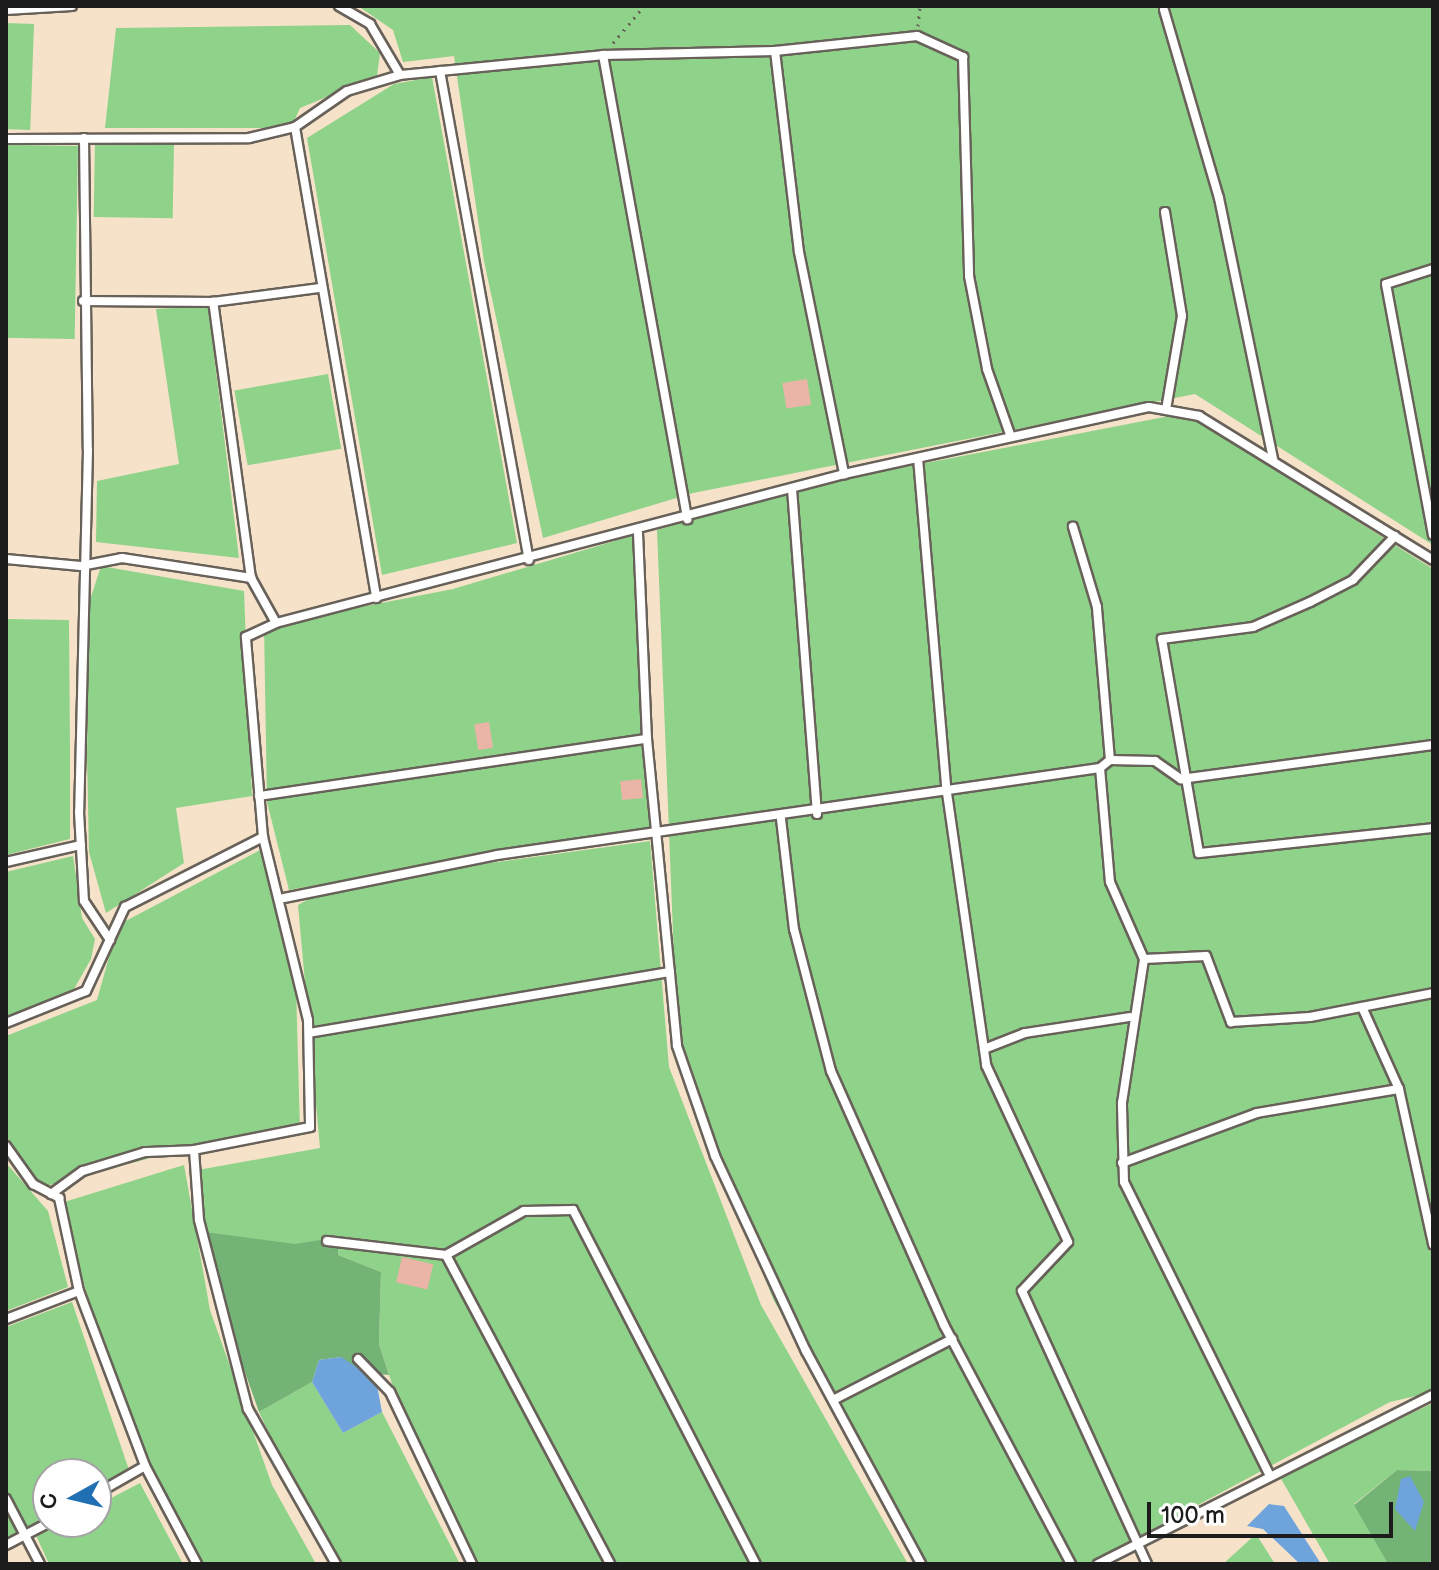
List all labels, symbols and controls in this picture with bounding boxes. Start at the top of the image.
north arrow [32,1458,112,1538]
scale bar [1151,1486,1397,1536]
text: С [35,1492,64,1511]
text: 100 m [1161,1501,1225,1530]

